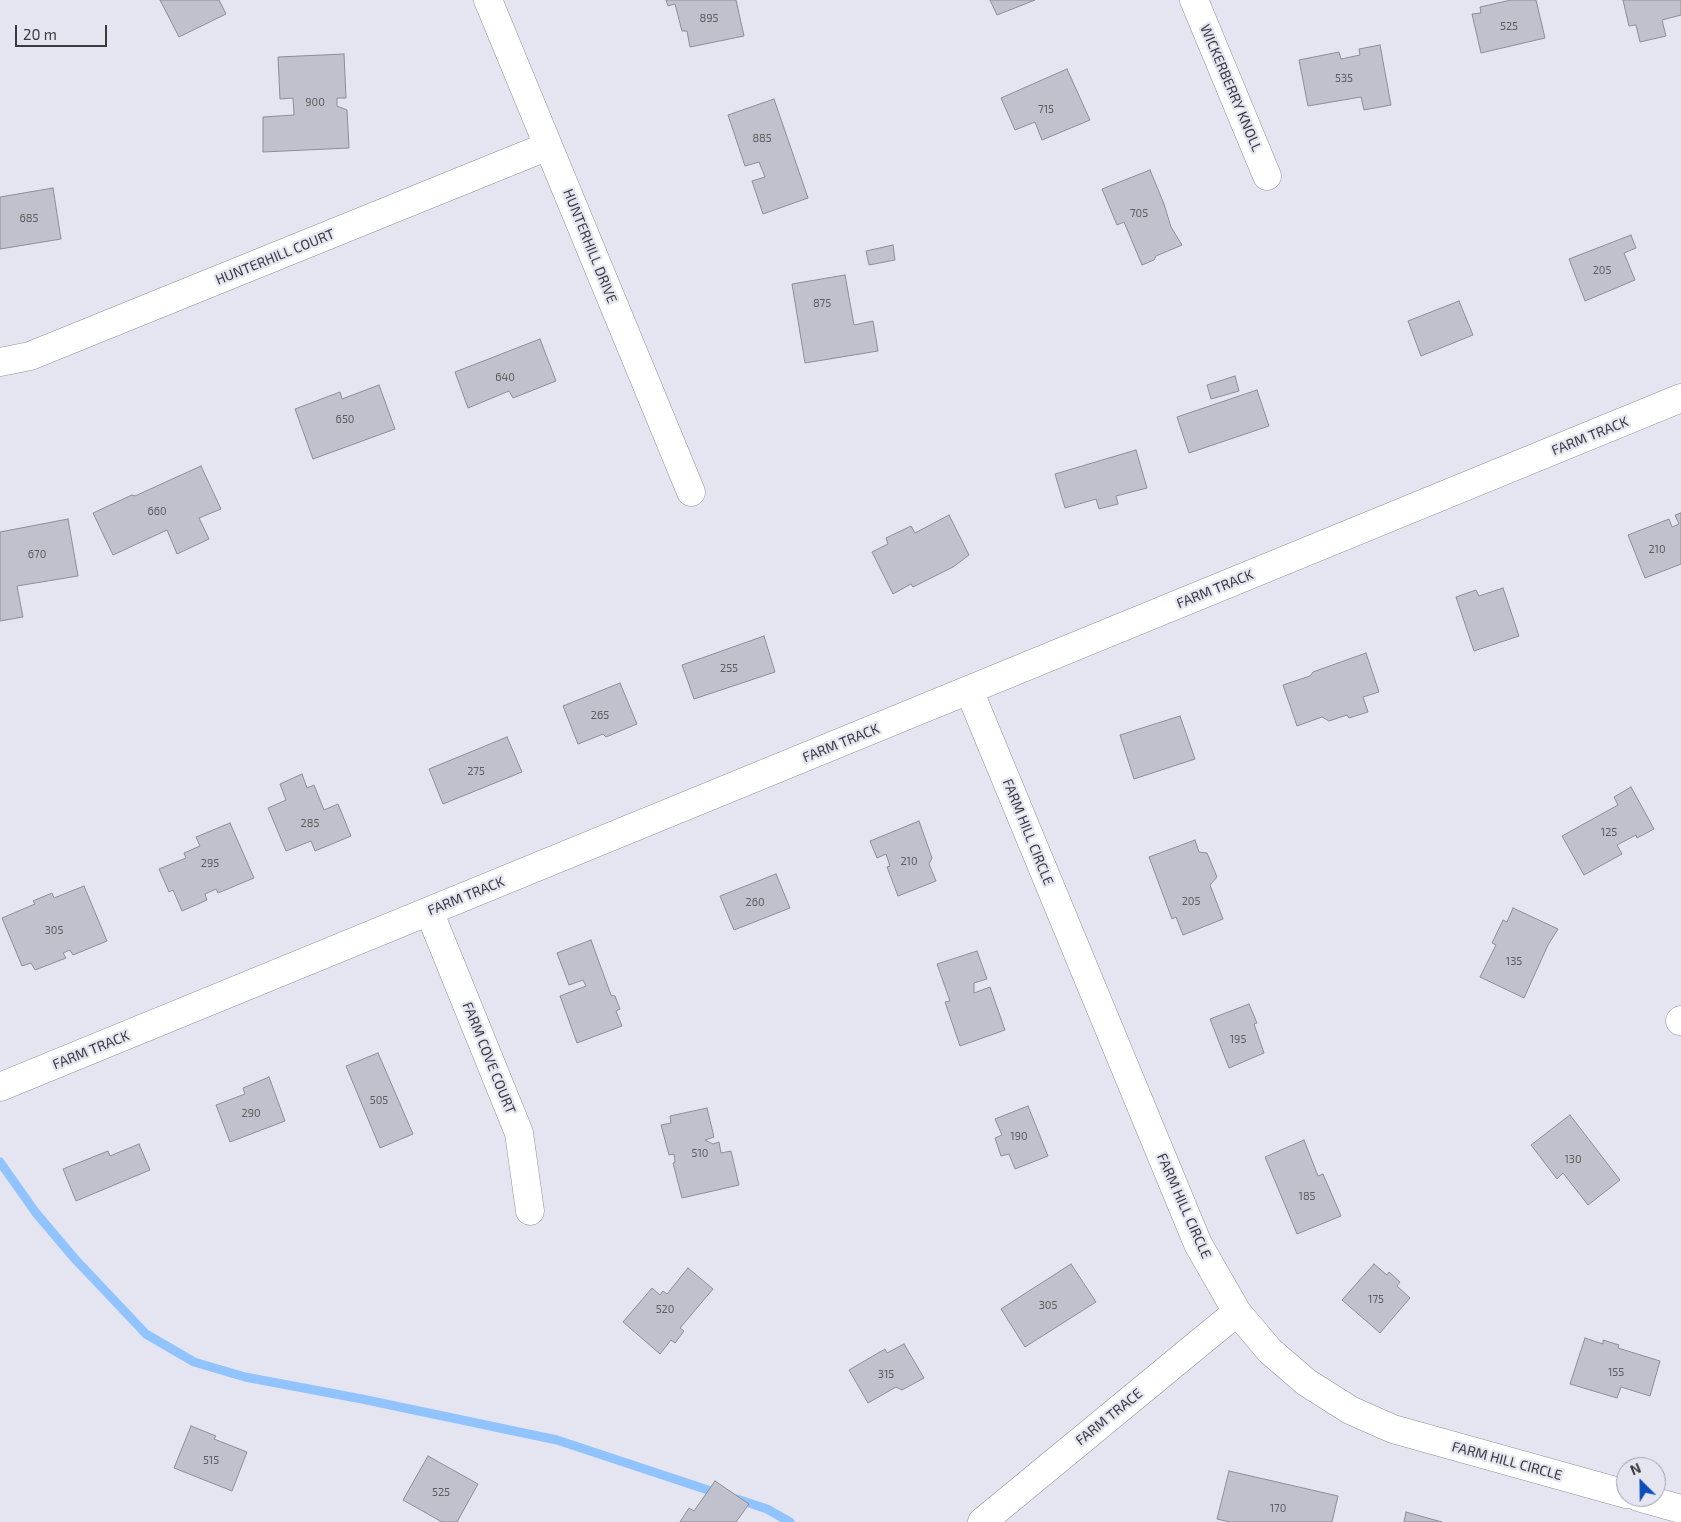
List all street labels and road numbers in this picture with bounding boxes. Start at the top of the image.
street label: WICKERBERRY KNOLL [1197,22,1265,154]
street label: HUNTERHILL DRIVE [559,186,621,306]
street label: HUNTERHILL COURT [213,225,337,289]
street label: FARM TRACK [1549,413,1631,459]
street label: FARM TRACK [1174,566,1256,612]
street label: FARM TRACK [800,720,882,766]
street label: FARM HILL CIRCLE [999,776,1057,888]
street label: FARM TRACK [425,873,507,919]
street label: FARM COVE COURT [459,1000,519,1116]
street label: FARM TRACK [50,1027,132,1073]
street label: FARM HILL CIRCLE [1153,1151,1215,1261]
street label: FARM TRACE [1072,1385,1146,1449]
street label: FARM HILL CIRCLE [1450,1438,1564,1484]

